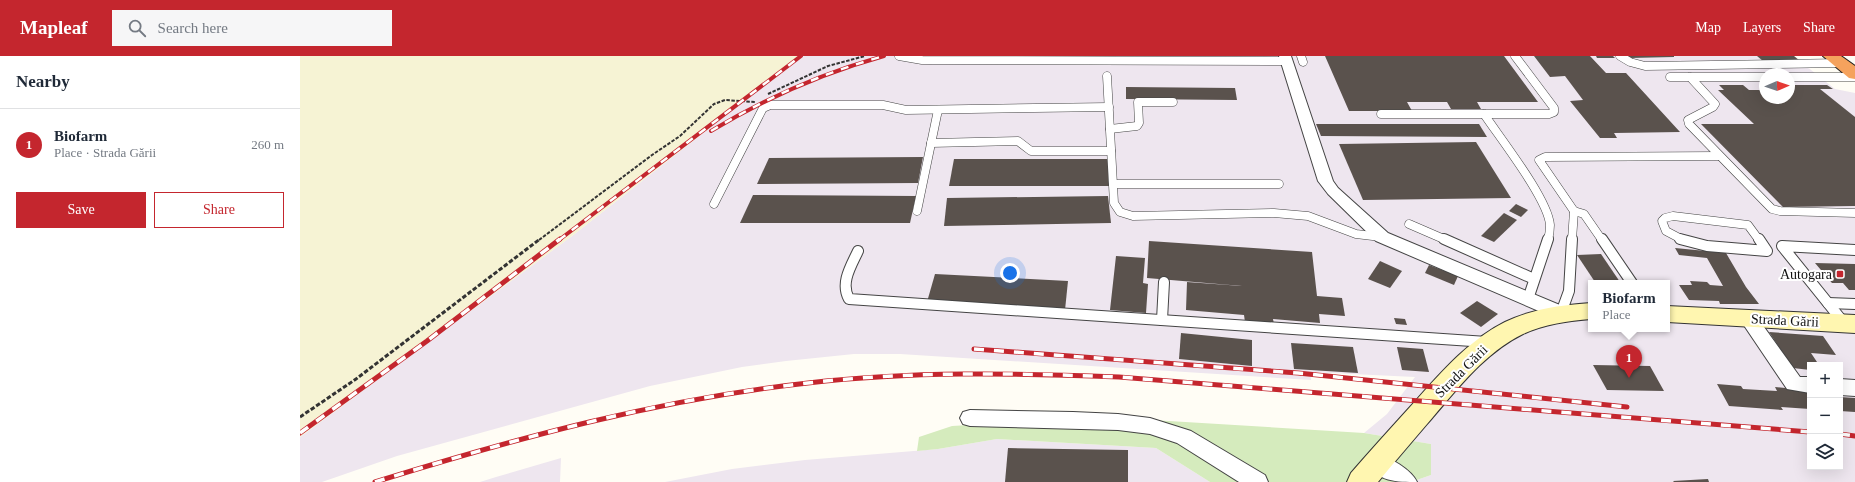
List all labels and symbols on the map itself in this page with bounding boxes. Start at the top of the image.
north arrow [1759,68,1795,104]
your location [1000,263,1020,283]
place label: Autogara [1780,267,1833,282]
marker: Autogara [1835,269,1845,279]
street label: Strada Gării [1751,311,1819,330]
street label: Strada Gării [1432,342,1491,401]
pin: 1 [1616,345,1642,378]

